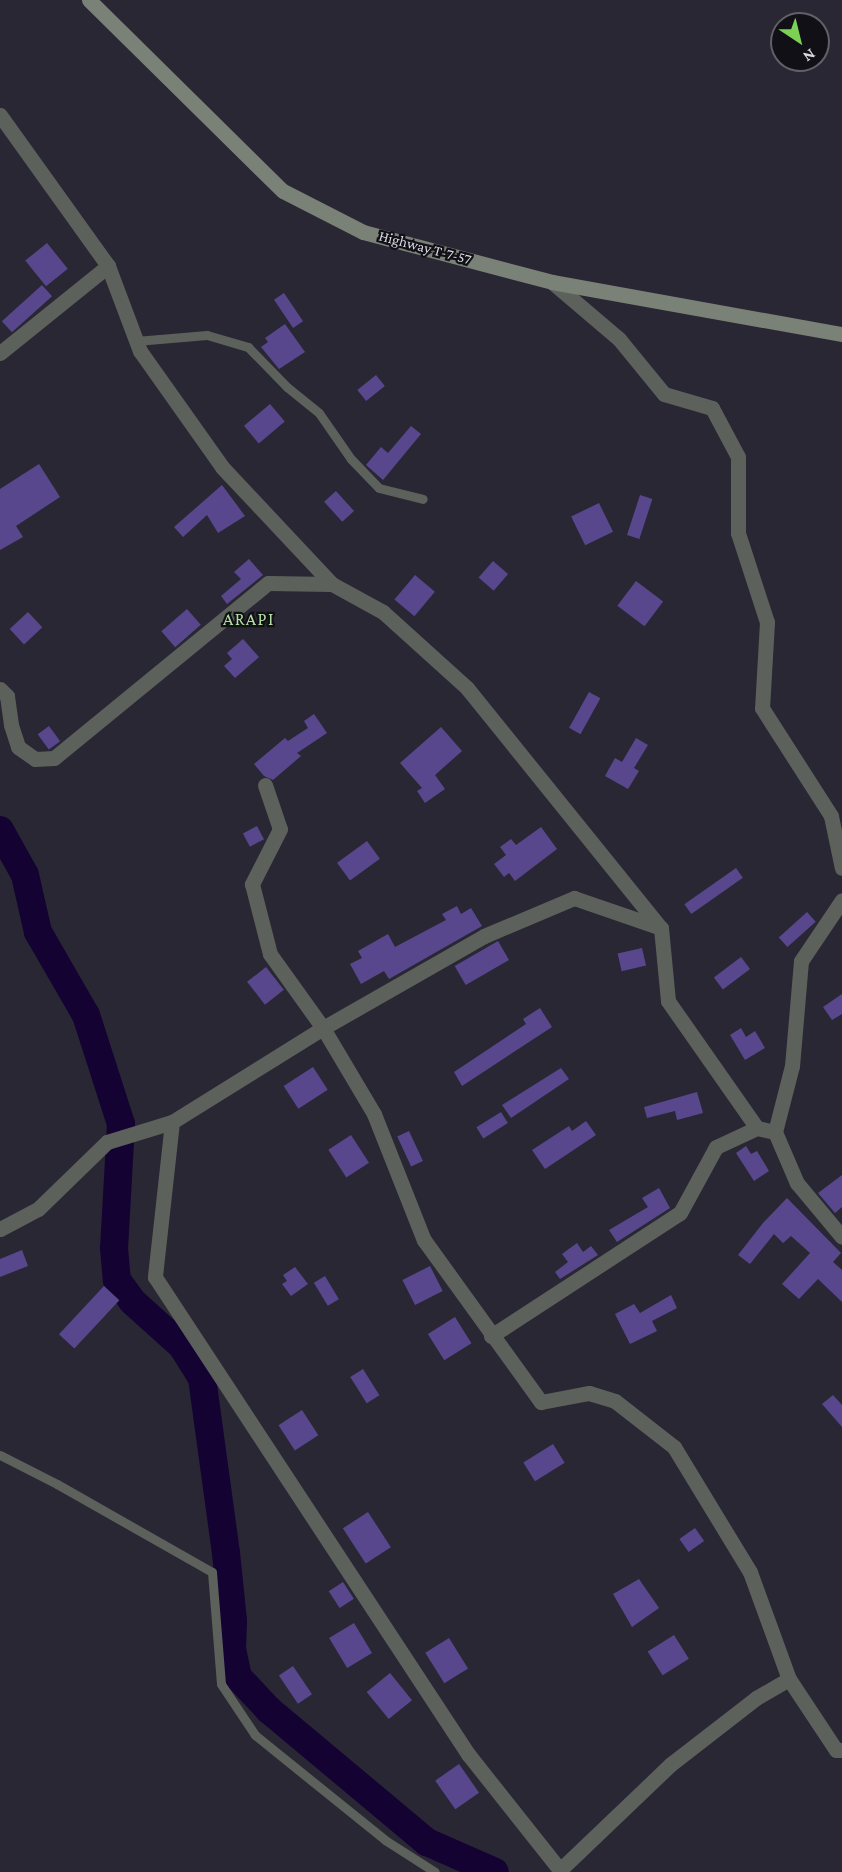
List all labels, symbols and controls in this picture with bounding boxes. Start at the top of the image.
north arrow [770,12,830,72]
text: N [800,45,819,66]
street label: Highway T-7-57 [377,227,473,269]
district label: ARAPI [223,608,275,630]

